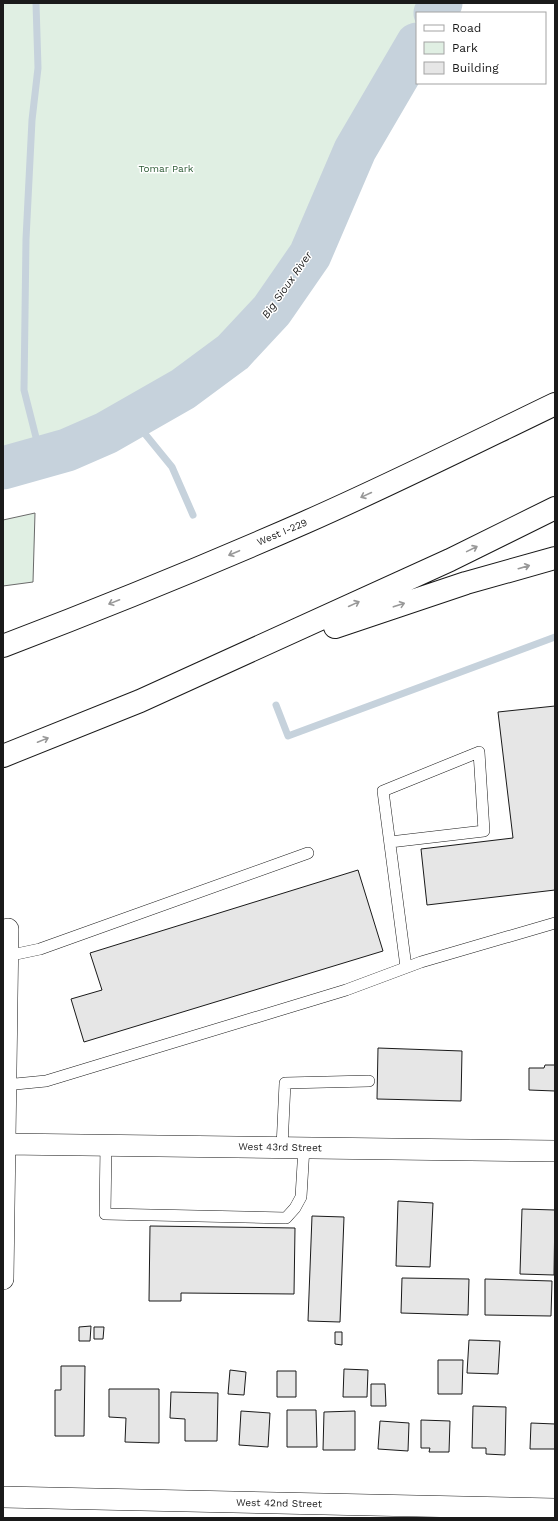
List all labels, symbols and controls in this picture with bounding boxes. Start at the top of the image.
legend [416,12,546,84]
text: Road [452,21,481,35]
text: Park [452,41,478,55]
text: Building [452,61,499,75]
park label: Tomar Park [139,163,194,174]
water label: Big Sioux River [259,249,315,321]
one-way arrow [360,492,372,499]
street label: West I-229 [255,517,309,547]
one-way arrow [465,545,477,553]
one-way arrow [228,550,240,557]
one-way arrow [517,563,530,570]
one-way arrow [108,599,120,607]
one-way arrow [347,600,359,607]
one-way arrow [393,600,405,608]
one-way arrow [36,736,48,743]
street label: West 43rd Street [238,1141,323,1153]
street label: West 42nd Street [236,1497,323,1509]

